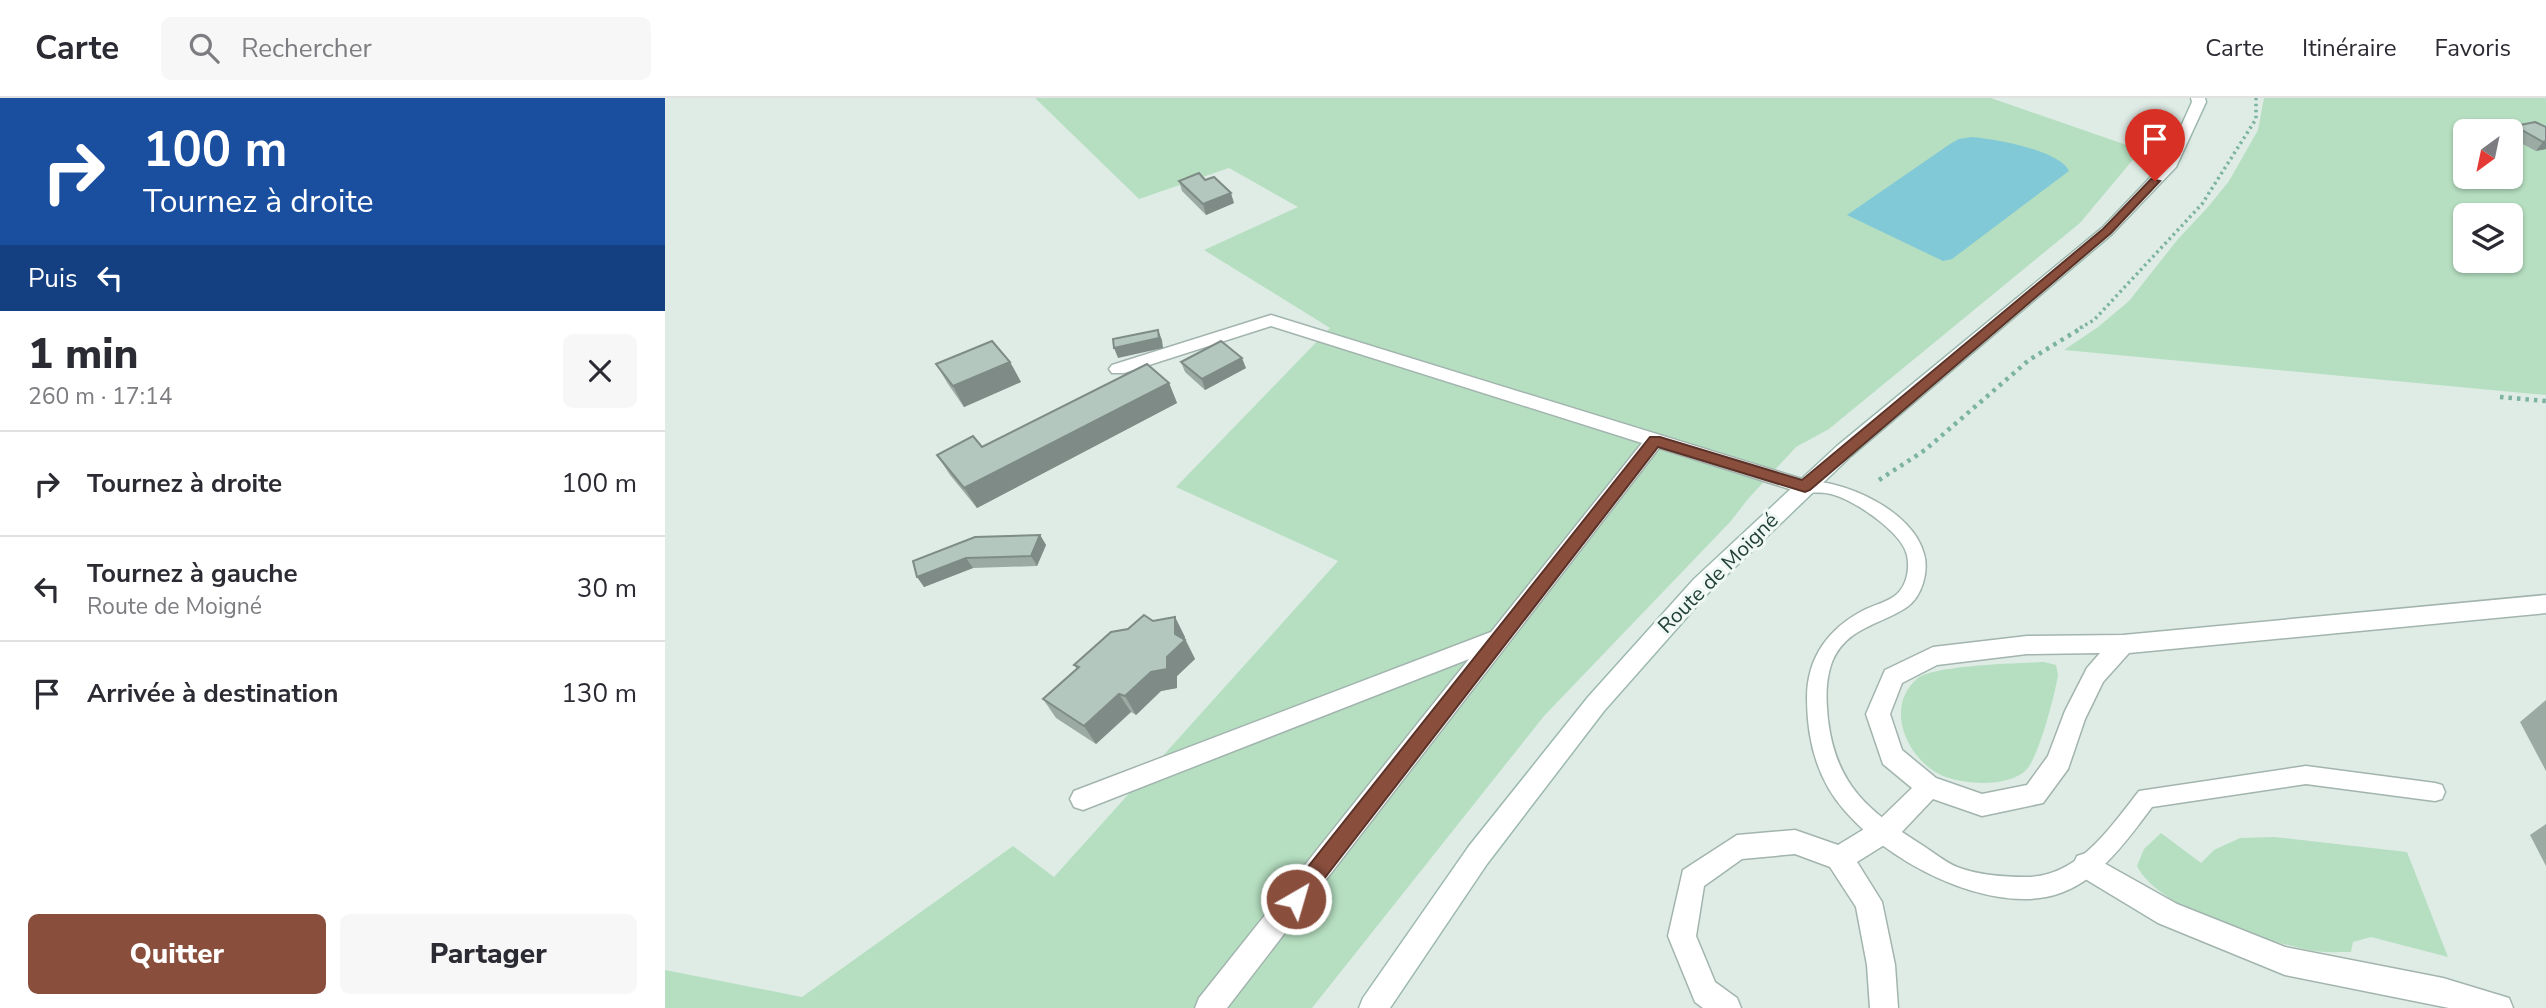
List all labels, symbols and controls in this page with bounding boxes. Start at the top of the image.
search box [161,17,651,80]
text: Carte [35,26,119,71]
icon: search [185,29,223,67]
text: Rechercher [241,31,372,66]
text: Carte [2205,32,2264,64]
text: Itinéraire [2302,32,2396,64]
text: Favoris [2434,32,2511,64]
pin [2125,109,2185,181]
text: 100 m [143,116,287,183]
north arrow [2453,119,2523,189]
map controls [2453,119,2523,273]
icon: arrive [2136,120,2174,158]
icon: right [28,126,119,217]
text: Tournez à droite [143,180,374,223]
button: layers [2453,203,2523,273]
icon: left [91,259,129,297]
text: Puis [28,261,77,296]
text: 1 min [28,326,138,383]
button: close [563,334,637,408]
text: 260 m · 17:14 [28,381,173,412]
icon: right [28,465,66,503]
text: Tournez à droite [87,466,282,501]
text: 100 m [561,466,637,501]
street label: Route de Moigné [1652,507,1784,639]
text: Tournez à gauche [87,556,298,591]
icon: left [28,570,66,608]
text: 30 m [577,571,637,606]
text: Route de Moigné [87,591,262,622]
icon: arrive [28,675,66,713]
text: Arrivée à destination [87,676,338,711]
text: 130 m [561,676,637,711]
position arrow [1259,862,1333,936]
button: Quitter [28,914,326,994]
button: Partager [340,914,637,994]

